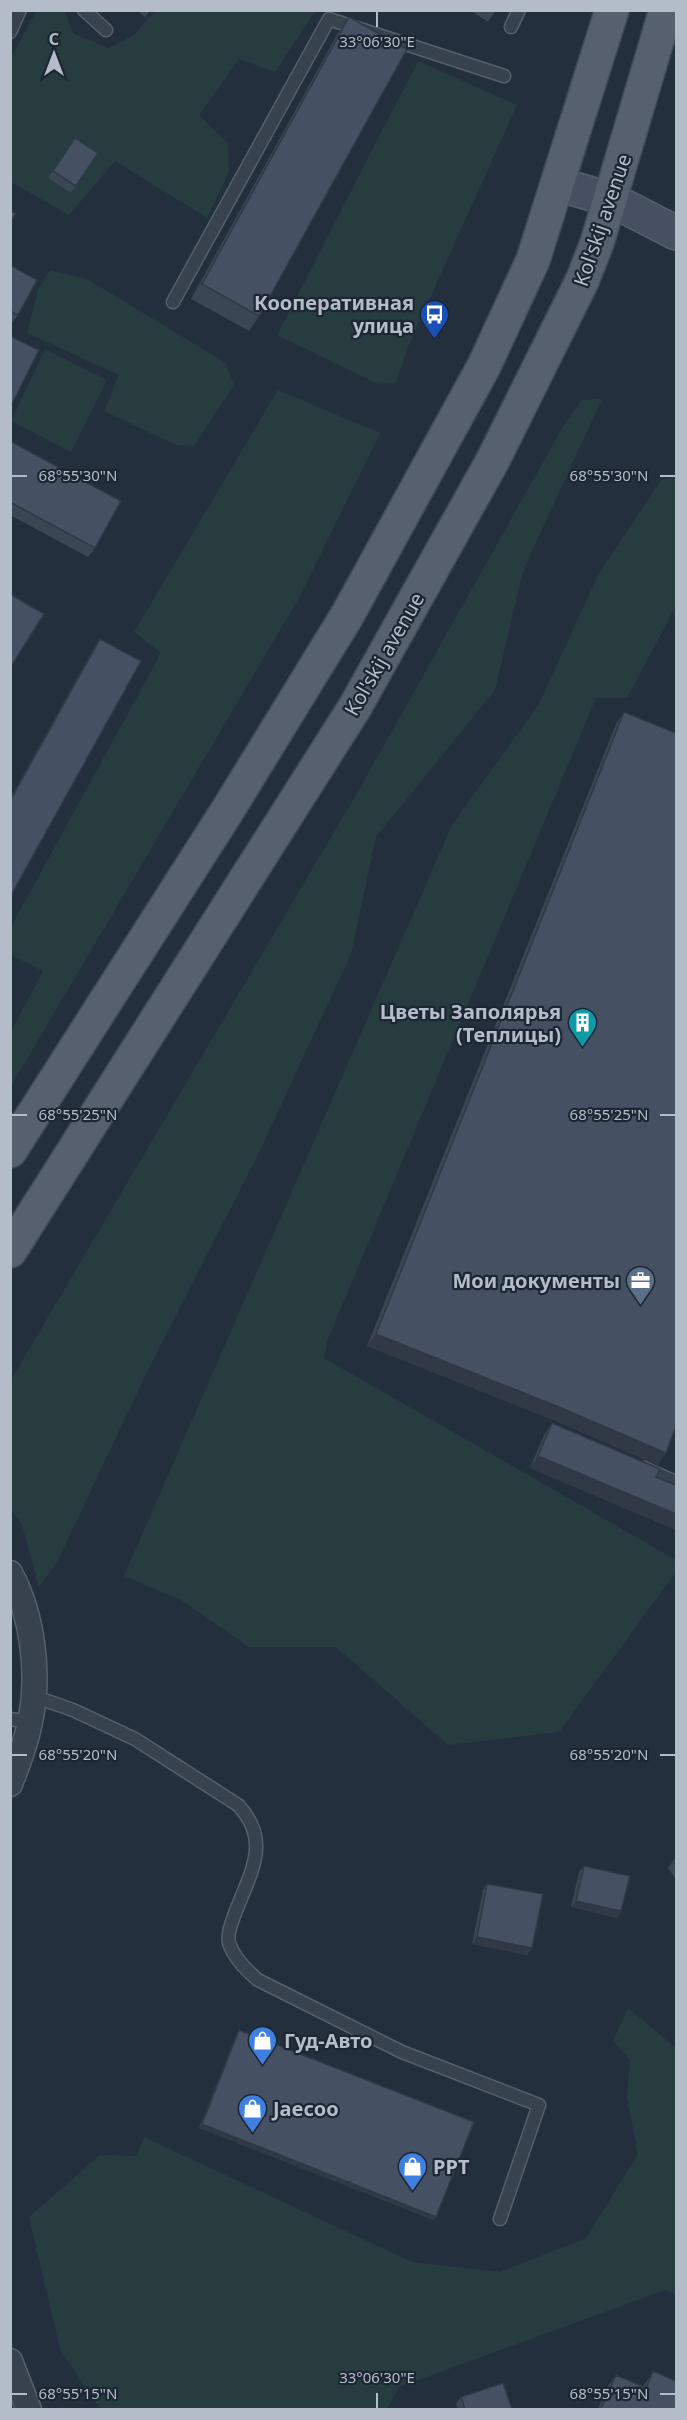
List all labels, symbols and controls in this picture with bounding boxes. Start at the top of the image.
north arrow [24,24,84,84]
text: С [49,28,59,50]
text: 33°06'30"E [339,31,415,51]
street label: Kol'skij avenue [567,150,637,290]
place label: Кооперативная улица [254,289,414,339]
bus stop icon: Кооперативная улица [419,298,451,340]
text: 68°55'30"N [39,465,117,485]
text: 68°55'30"N [570,465,648,485]
street label: Kol'skij avenue [338,588,430,720]
place label: Цветы Заполярья (Теплицы) [380,998,561,1048]
building icon: Цветы Заполярья (Теплицы) [566,1006,598,1048]
text: 68°55'25"N [39,1104,117,1124]
text: 68°55'25"N [570,1104,648,1124]
office icon: Мои документы [625,1264,657,1306]
place label: Мои документы [452,1267,620,1294]
text: 68°55'20"N [39,1744,117,1764]
text: 68°55'20"N [570,1744,648,1764]
shop icon: Гуд-Авто [247,2024,279,2066]
place label: Гуд-Авто [284,2027,373,2054]
shop icon: Jaecoo [236,2092,268,2134]
place label: Jaecoo [271,2095,339,2122]
shop icon: РРТ [396,2150,428,2192]
place label: РРТ [433,2153,470,2180]
text: 33°06'30"E [339,2367,415,2387]
text: 68°55'15"N [39,2383,117,2403]
text: 68°55'15"N [570,2383,648,2403]

